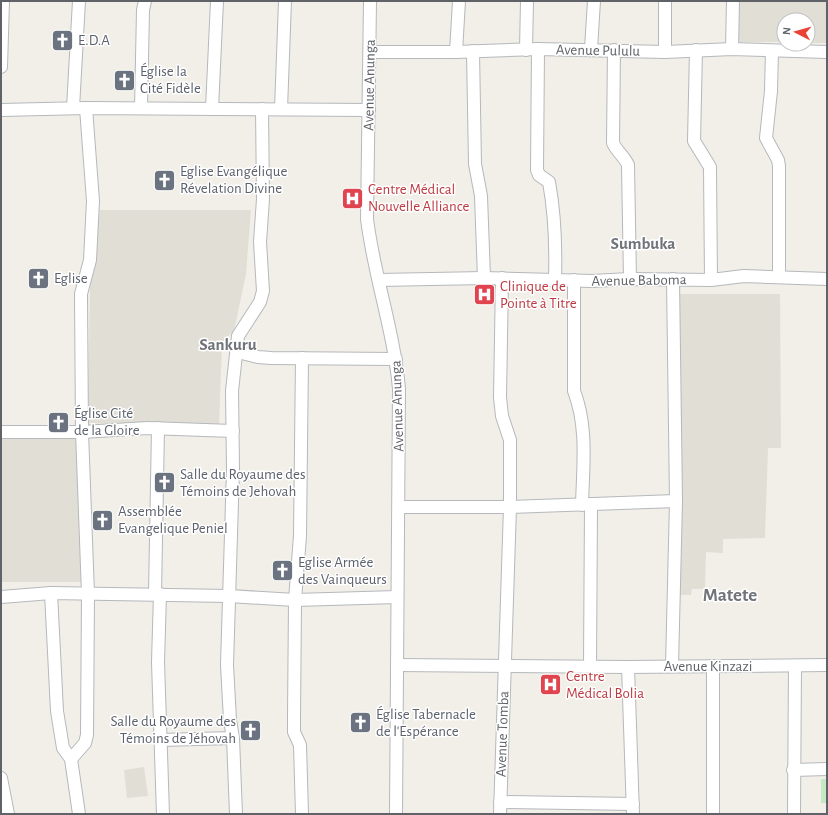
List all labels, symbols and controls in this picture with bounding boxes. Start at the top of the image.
north arrow [776,12,816,52]
church icon: E.D.A [50,27,76,53]
text: N [781,27,792,35]
place label: E.D.A [78,33,110,48]
street label: Avenue Anunga [361,39,378,131]
street label: Avenue Pululu [556,42,641,59]
place label: Église la Cité Fidèle [140,62,201,96]
church icon: Église la Cité Fidèle [112,67,138,93]
place label: Eglise Evangélique Révelation Divine [180,164,287,196]
church icon: Eglise Evangélique Révelation Divine [152,167,178,193]
place label: Centre Médical Nouvelle Alliance [368,182,470,214]
hospital icon: Centre Médical Nouvelle Alliance [340,185,366,211]
district label: Sumbuka [610,235,676,252]
church icon: Eglise [26,265,52,291]
place label: Eglise [54,271,88,286]
street label: Avenue Baboma [591,272,687,289]
place label: Clinique de Pointe à Titre [500,279,577,311]
hospital icon: Clinique de Pointe à Titre [472,282,498,308]
district label: Sankuru [199,336,257,353]
street label: Avenue Anunga [388,360,407,452]
place label: Église Cité de la Gloire [74,404,140,438]
church icon: Église Cité de la Gloire [46,409,72,435]
place label: Salle du Royaume des Témoins de Jehovah [180,467,306,499]
church icon: Salle du Royaume des Témoins de Jehovah [151,470,177,496]
place label: Assemblée Evangelique Peniel [118,504,228,536]
church icon: Assemblée Evangelique Peniel [89,507,115,533]
place label: Eglise Armée des Vainqueurs [298,555,387,587]
church icon: Eglise Armée des Vainqueurs [270,558,296,584]
district label: Matete [703,586,757,605]
street label: Avenue Kinzazi [664,659,752,674]
place label: Centre Médical Bolia [566,669,644,701]
hospital icon: Centre Médical Bolia [538,672,564,698]
street label: Avenue Tomba [493,691,512,777]
place label: Église Tabernacle de l'Espérance [376,705,476,739]
church icon: Église Tabernacle de l'Espérance [347,710,373,736]
place label: Salle du Royaume des Témoins de Jéhovah [110,714,236,746]
church icon: Salle du Royaume des Témoins de Jéhovah [238,717,264,743]

